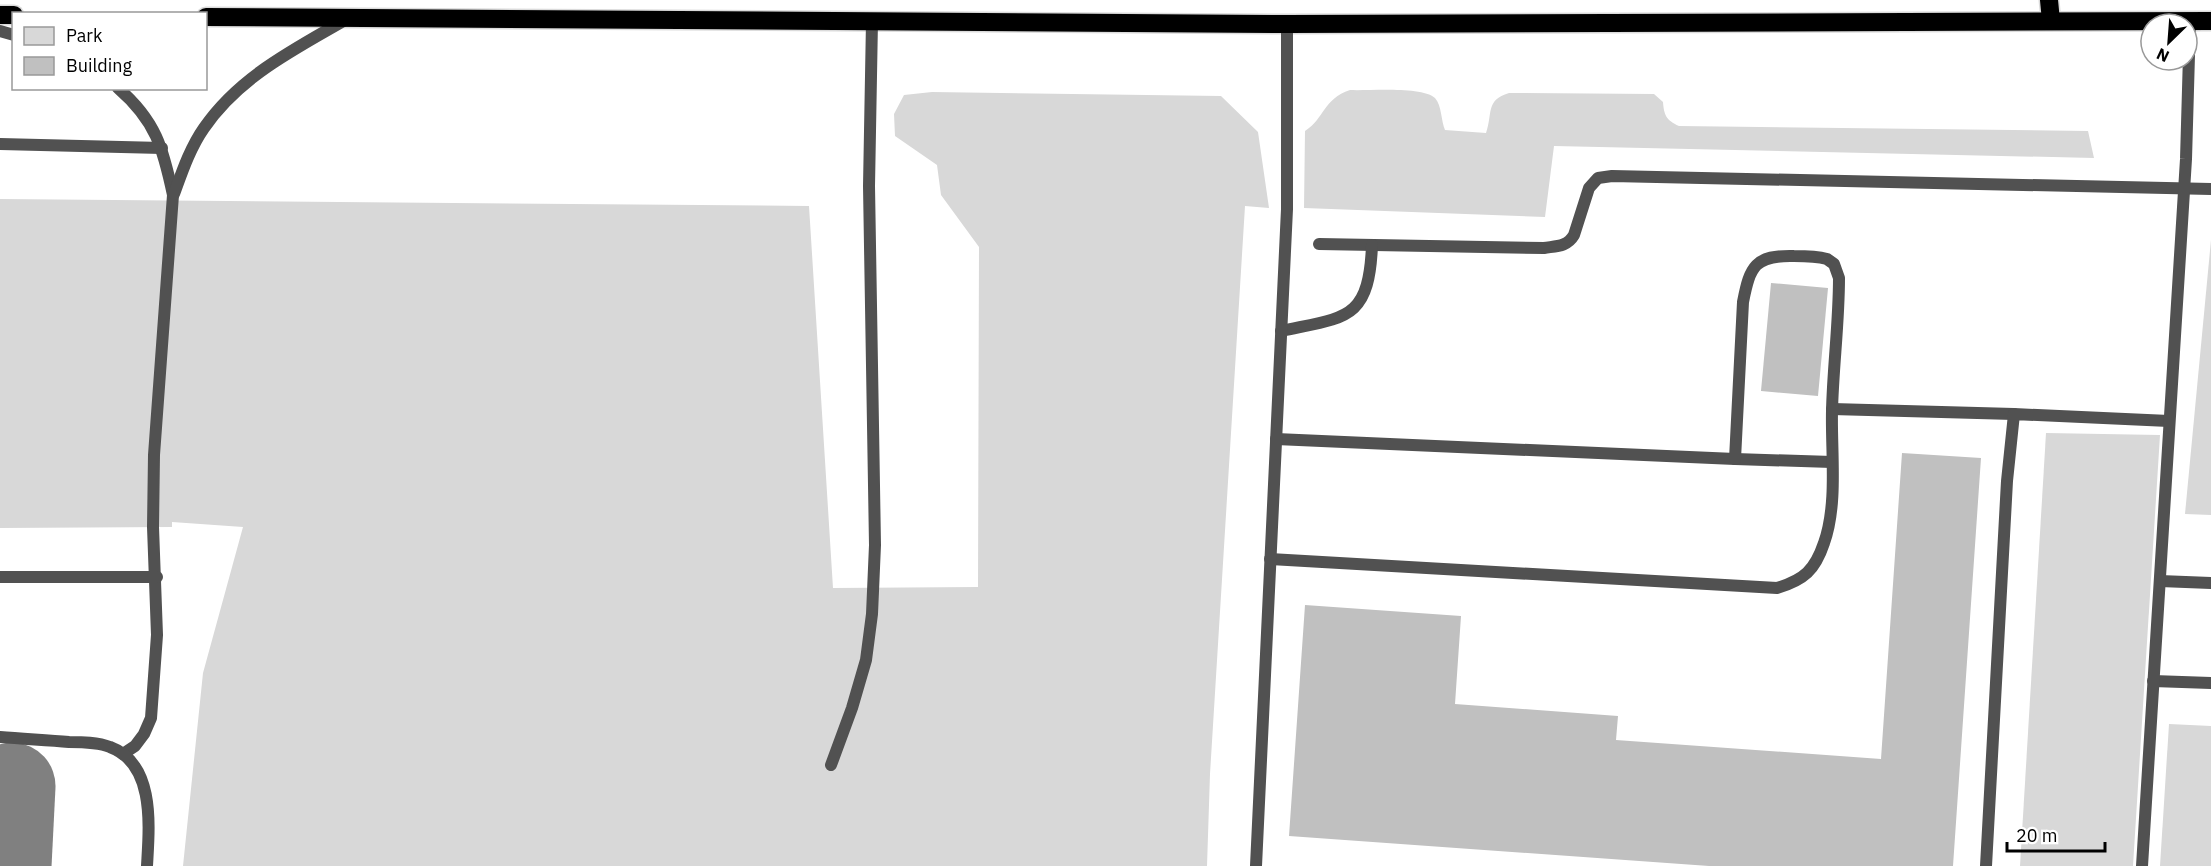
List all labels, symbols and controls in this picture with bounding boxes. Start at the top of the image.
legend [12,12,207,90]
north arrow [2139,12,2199,72]
text: Park [66,24,103,47]
text: N [2153,44,2172,67]
text: Building [66,54,133,77]
scale bar [2007,815,2104,853]
text: 20 m [2016,824,2058,847]

